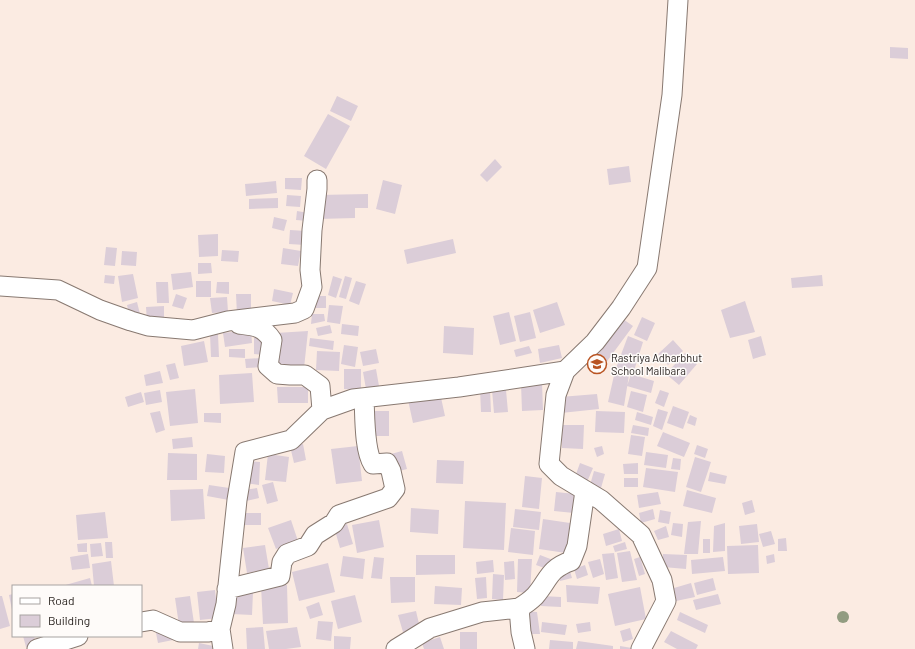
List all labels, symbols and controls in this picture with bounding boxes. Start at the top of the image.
place label: Rastriya Adharbhut School Malibara [611,351,702,377]
school or university icon: Rastriya Adharbhut School Malibara [586,353,608,375]
legend [12,585,142,637]
text: Road [48,593,75,607]
text: Building [48,613,90,627]

